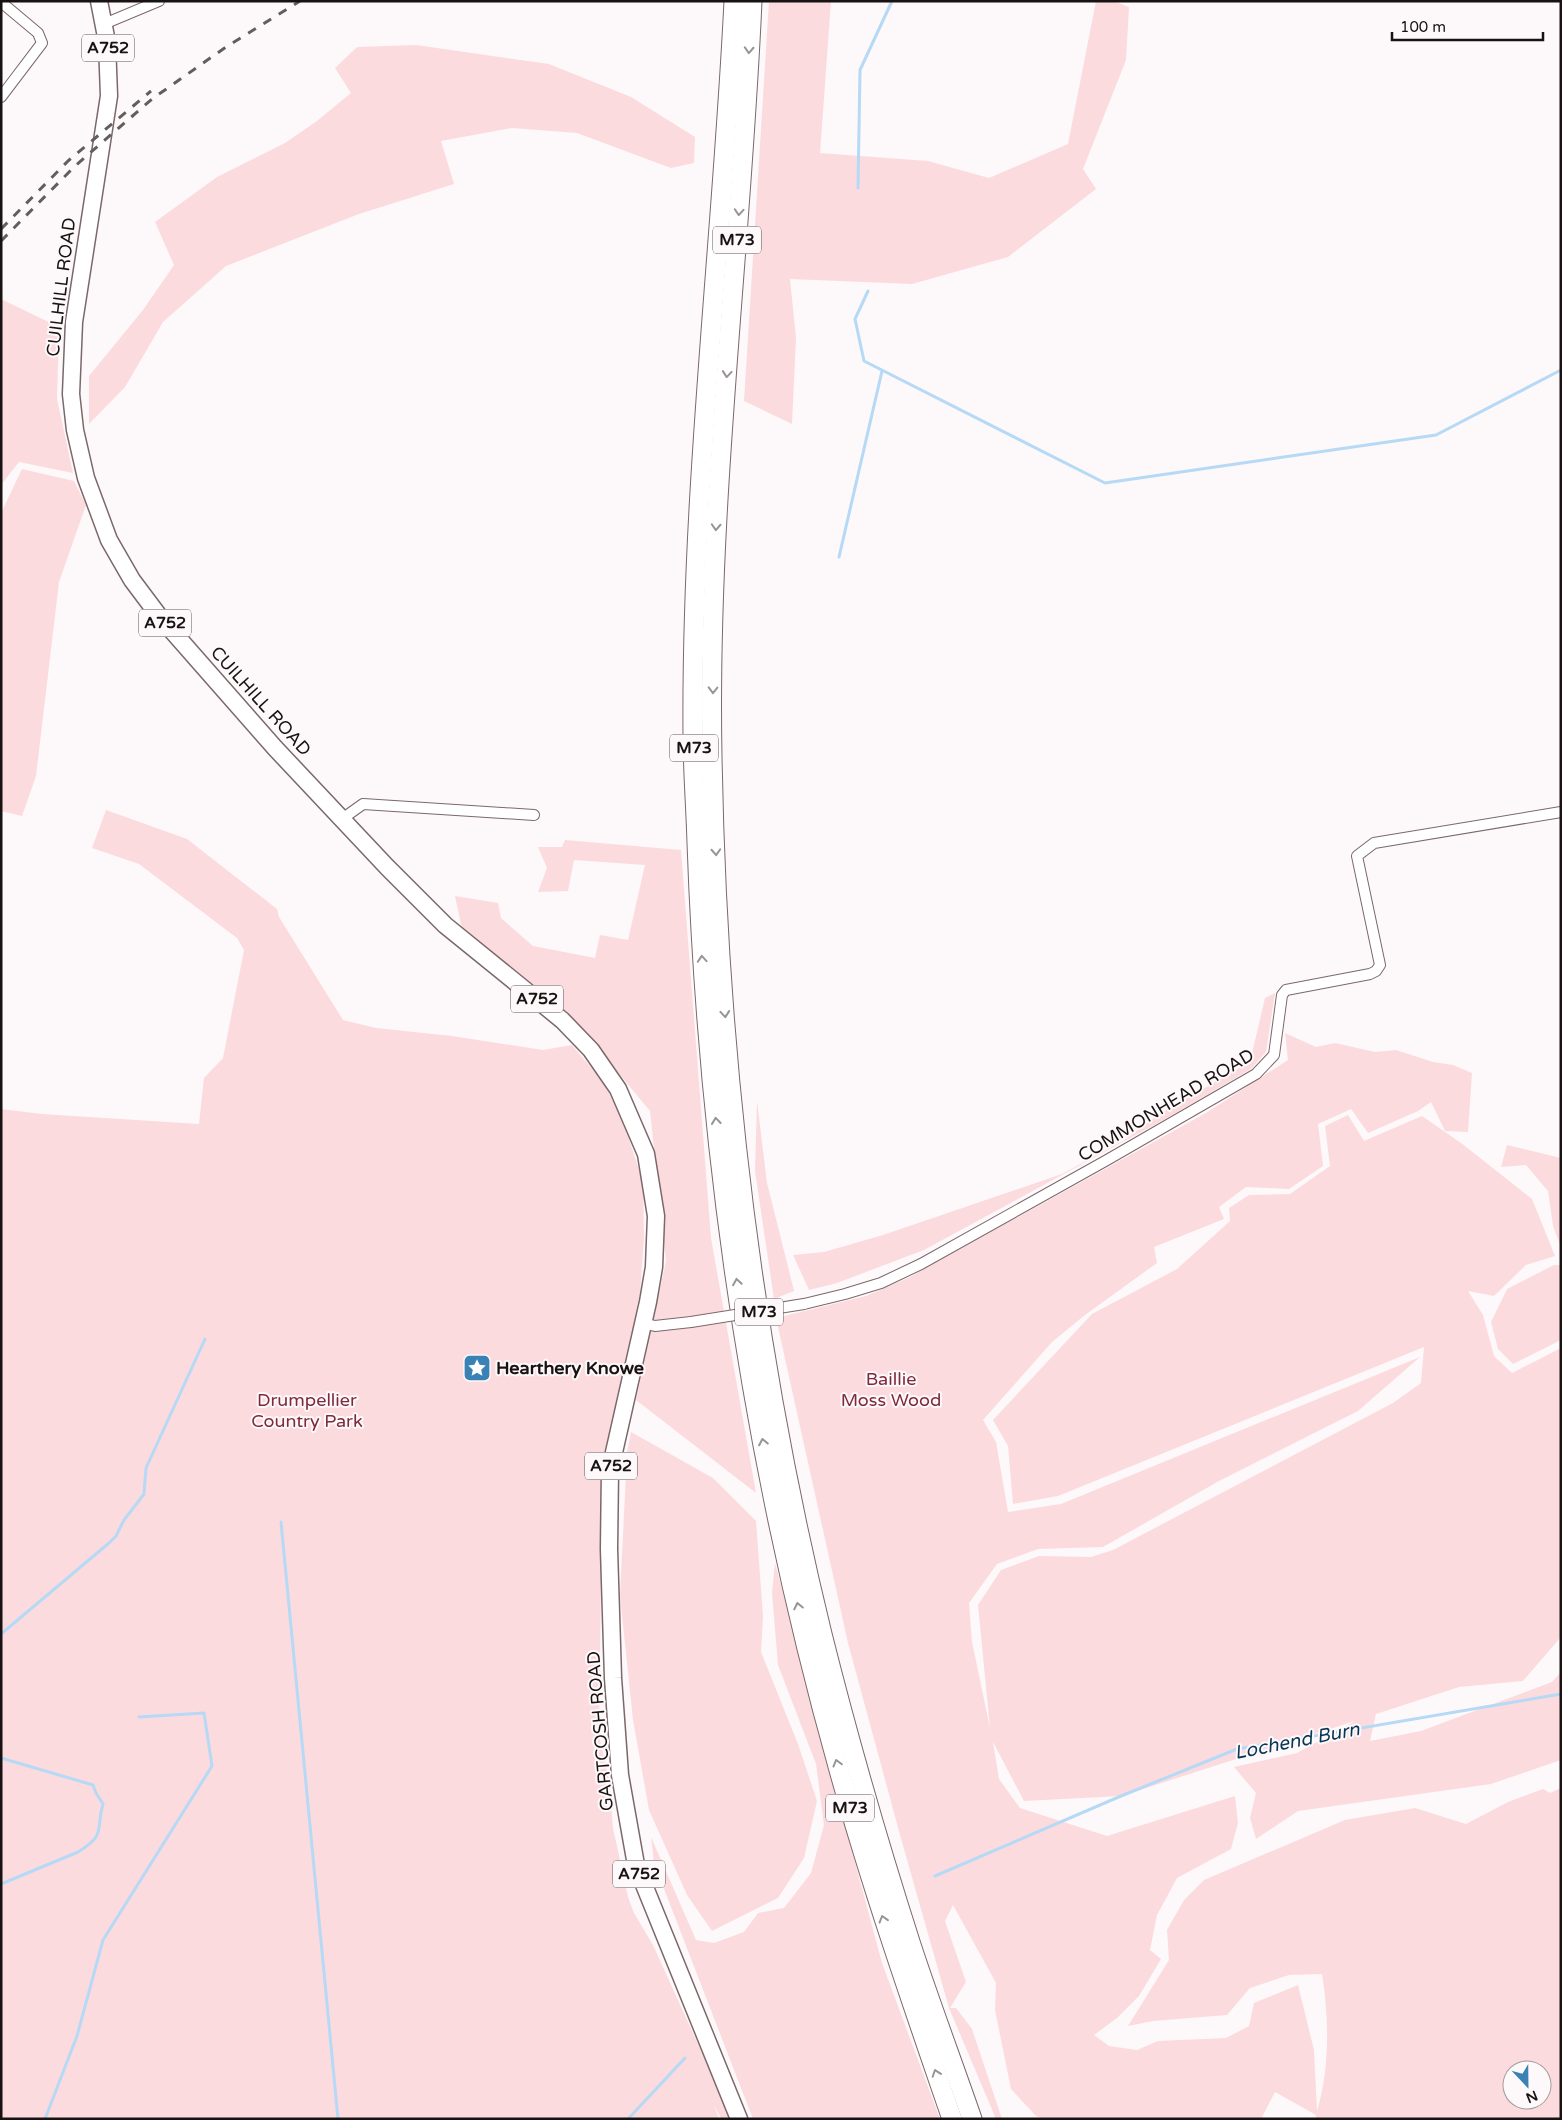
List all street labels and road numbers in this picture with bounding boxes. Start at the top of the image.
road number: A752 [82,34,134,62]
street label: CUILHILL ROAD [42,216,80,358]
road number: M73 [713,226,761,254]
road number: A752 [139,610,191,636]
street label: CUILHILL ROAD [206,642,316,760]
road number: M73 [670,734,718,761]
road number: A752 [511,986,563,1012]
street label: COMMONHEAD ROAD [1074,1044,1258,1166]
road number: M73 [735,1298,783,1325]
road number: A752 [585,1452,637,1480]
street label: GARTCOSH ROAD [582,1650,618,1812]
road number: M73 [826,1795,874,1822]
road number: A752 [613,1860,665,1888]

